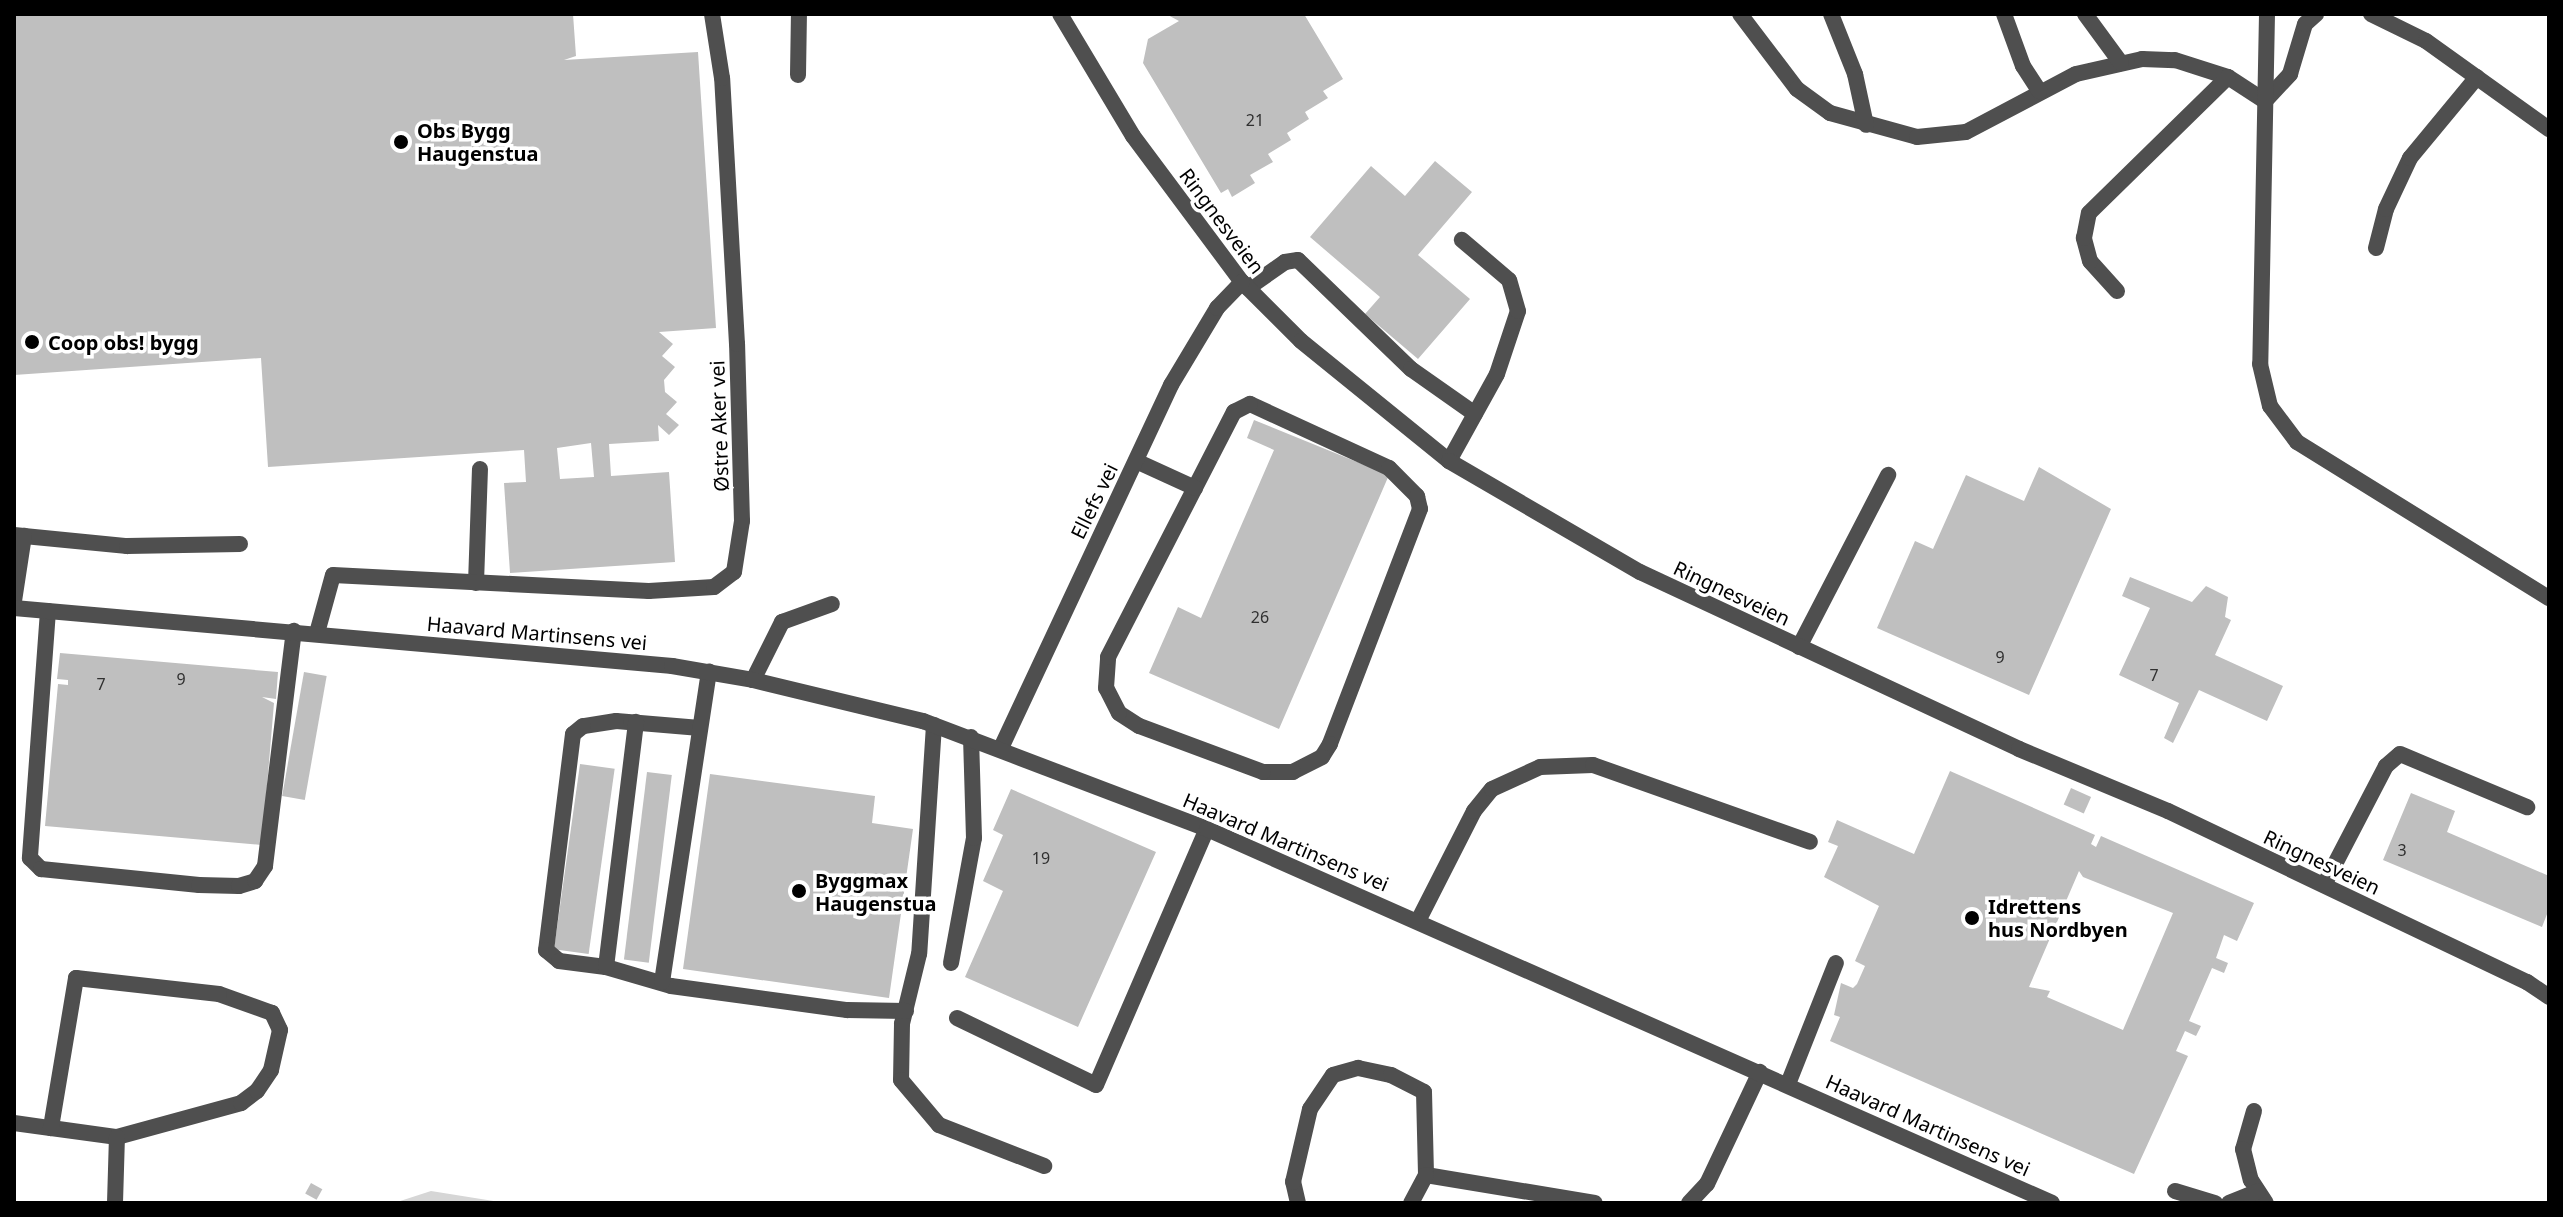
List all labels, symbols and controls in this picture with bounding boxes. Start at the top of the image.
house number: 21 [1246,110,1264,130]
place label: Obs Bygg Haugenstua [417,118,539,165]
marker: Obs Bygg Haugenstua [392,133,410,151]
street label: Ringnesveien [1175,164,1269,278]
place label: Coop obs! bygg [48,330,199,354]
marker: Coop obs! bygg [23,333,41,351]
street label: Østre Aker vei [705,360,733,492]
street label: Ellefs vei [1065,459,1123,543]
street label: Ringnesveien [1670,556,1794,630]
house number: 26 [1251,607,1269,627]
street label: Haavard Martinsens vei [426,611,648,655]
house number: 9 [1995,647,2005,667]
house number: 7 [2149,665,2159,685]
house number: 9 [176,669,186,689]
house number: 7 [96,674,106,694]
street label: Haavard Martinsens vei [1180,788,1392,896]
street label: Ringnesveien [2260,825,2384,899]
house number: 3 [2397,840,2407,860]
house number: 19 [1032,848,1050,868]
place label: Byggmax Haugenstua [815,868,937,915]
marker: Byggmax Haugenstua [790,882,808,900]
place label: Idrettens hus Nordbyen [1988,894,2128,941]
marker: Idrettens hus Nordbyen [1963,909,1981,927]
street label: Haavard Martinsens vei [1822,1069,2034,1181]

